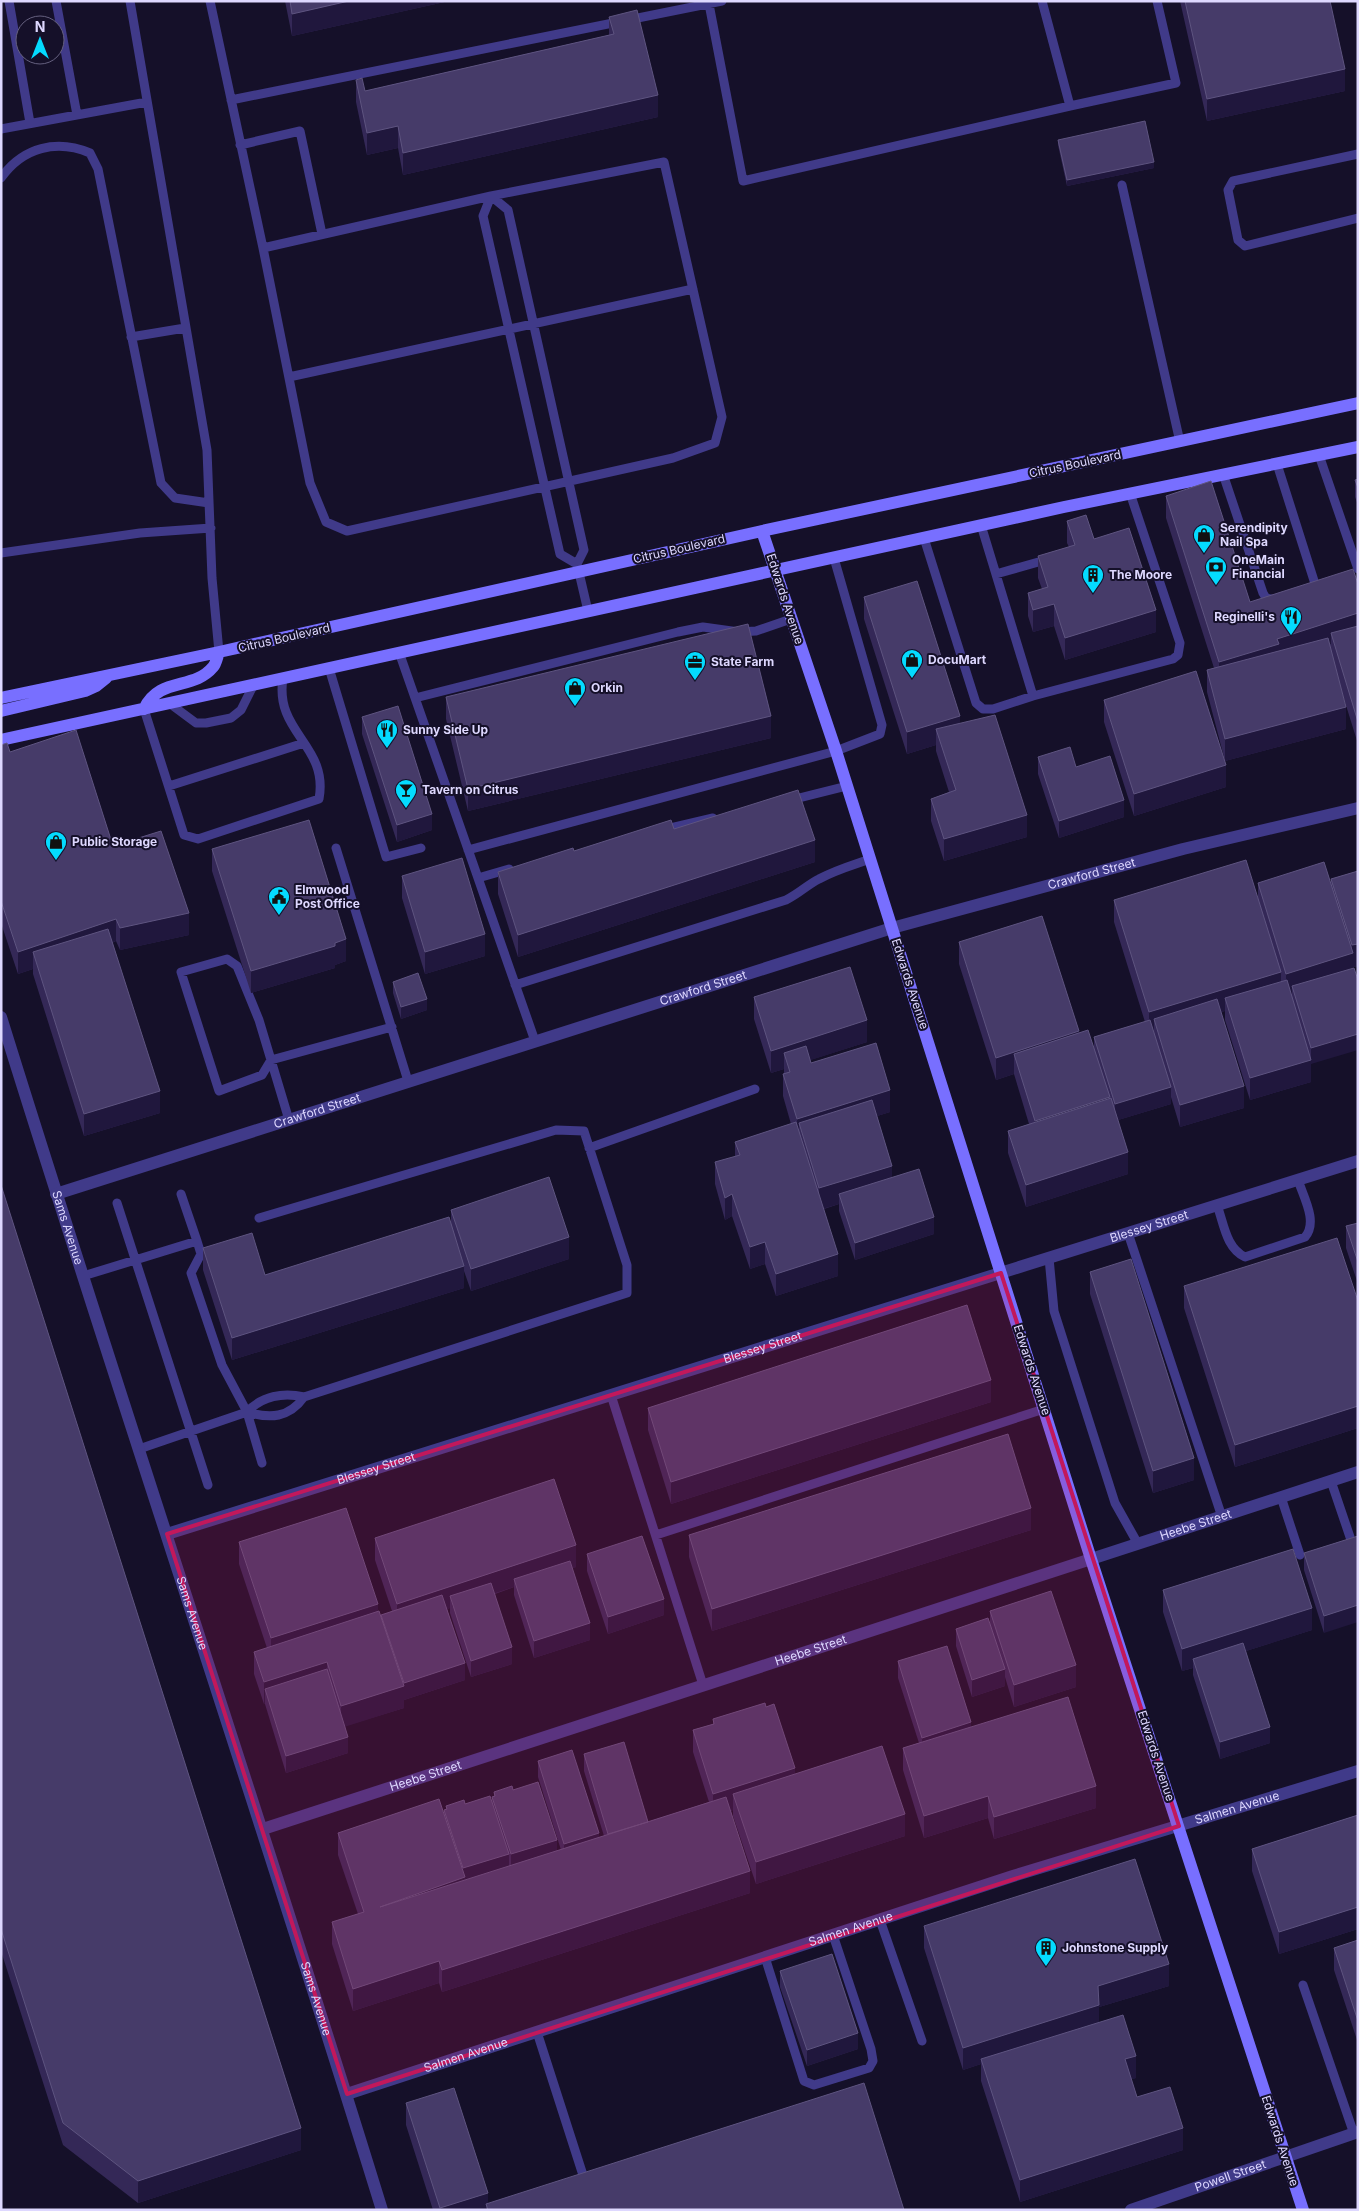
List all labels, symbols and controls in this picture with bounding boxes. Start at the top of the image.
north arrow [15,15,65,65]
text: N [35,18,45,35]
street label: Citrus Boulevard [1027,446,1122,481]
place label: Serendipity Nail Spa [1220,520,1289,549]
shop icon: Serendipity Nail Spa [1192,523,1216,554]
street label: Citrus Boulevard [631,531,726,566]
street label: Edwards Avenue [764,552,807,646]
place label: OneMain Financial [1232,552,1285,581]
bank icon: OneMain Financial [1204,555,1228,586]
building icon: The Moore [1081,563,1105,594]
place label: The Moore [1109,567,1172,582]
restaurant icon: Reginelli's [1279,605,1303,636]
place label: Reginelli's [1214,609,1275,624]
street label: Citrus Boulevard [236,620,331,655]
shop icon: DocuMart [900,648,924,679]
office icon: State Farm [683,650,707,681]
place label: DocuMart [928,652,987,667]
place label: State Farm [711,654,774,669]
shop icon: Orkin [563,676,587,707]
place label: Orkin [591,680,623,695]
restaurant icon: Sunny Side Up [375,718,399,749]
place label: Sunny Side Up [403,722,489,737]
bar icon: Tavern on Citrus [394,778,418,809]
place label: Tavern on Citrus [422,782,519,797]
shop icon: Public Storage [44,830,68,861]
place label: Public Storage [72,834,157,849]
street label: Crawford Street [1046,854,1137,892]
place label: Elmwood Post Office [295,882,360,911]
public building icon: Elmwood Post Office [267,885,291,916]
street label: Edwards Avenue [889,937,932,1031]
street label: Crawford Street [658,967,748,1008]
street label: Crawford Street [272,1090,362,1131]
street label: Sams Avenue [49,1189,87,1267]
street label: Blessey Street [1108,1207,1190,1245]
street label: Edwards Avenue [1011,1323,1054,1417]
street label: Blessey Street [721,1328,803,1366]
street label: Blessey Street [335,1449,417,1487]
street label: Heebe Street [1158,1506,1233,1543]
street label: Sams Avenue [173,1574,211,1652]
street label: Heebe Street [773,1631,848,1669]
street label: Edwards Avenue [1135,1709,1178,1803]
street label: Heebe Street [388,1757,463,1794]
street label: Salmen Avenue [1193,1787,1281,1827]
street label: Salmen Avenue [807,1908,894,1949]
building icon: Johnstone Supply [1034,1936,1058,1967]
place label: Johnstone Supply [1062,1940,1169,1955]
street label: Sams Avenue [298,1960,335,2037]
street label: Salmen Avenue [422,2034,510,2075]
street label: Edwards Avenue [1259,2094,1302,2188]
street label: Powell Street [1193,2156,1268,2195]

